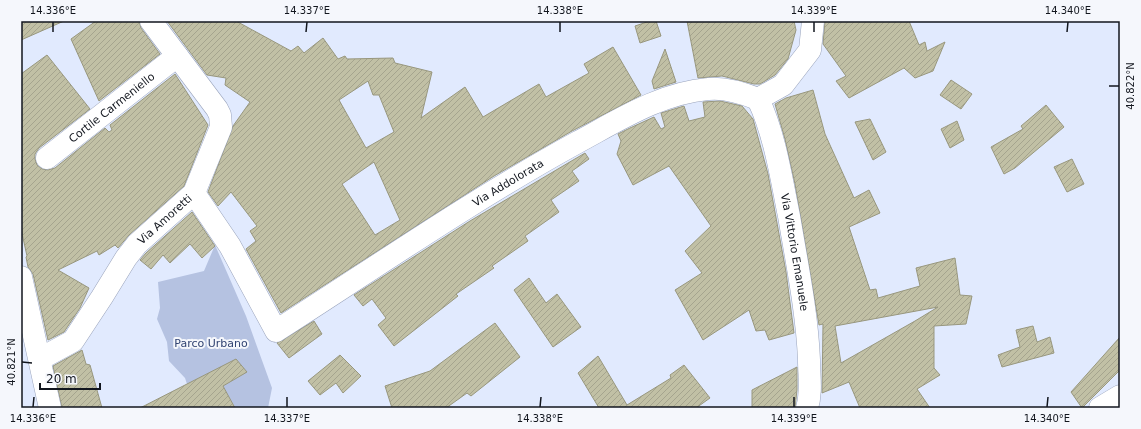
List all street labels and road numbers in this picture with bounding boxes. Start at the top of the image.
street label: Cortile Carmeniello [66,70,158,145]
street label: Via Addolorata [470,157,546,210]
street label: Via Amoretti [135,192,195,247]
street label: Via Vittorio Emanuele [778,192,811,312]

